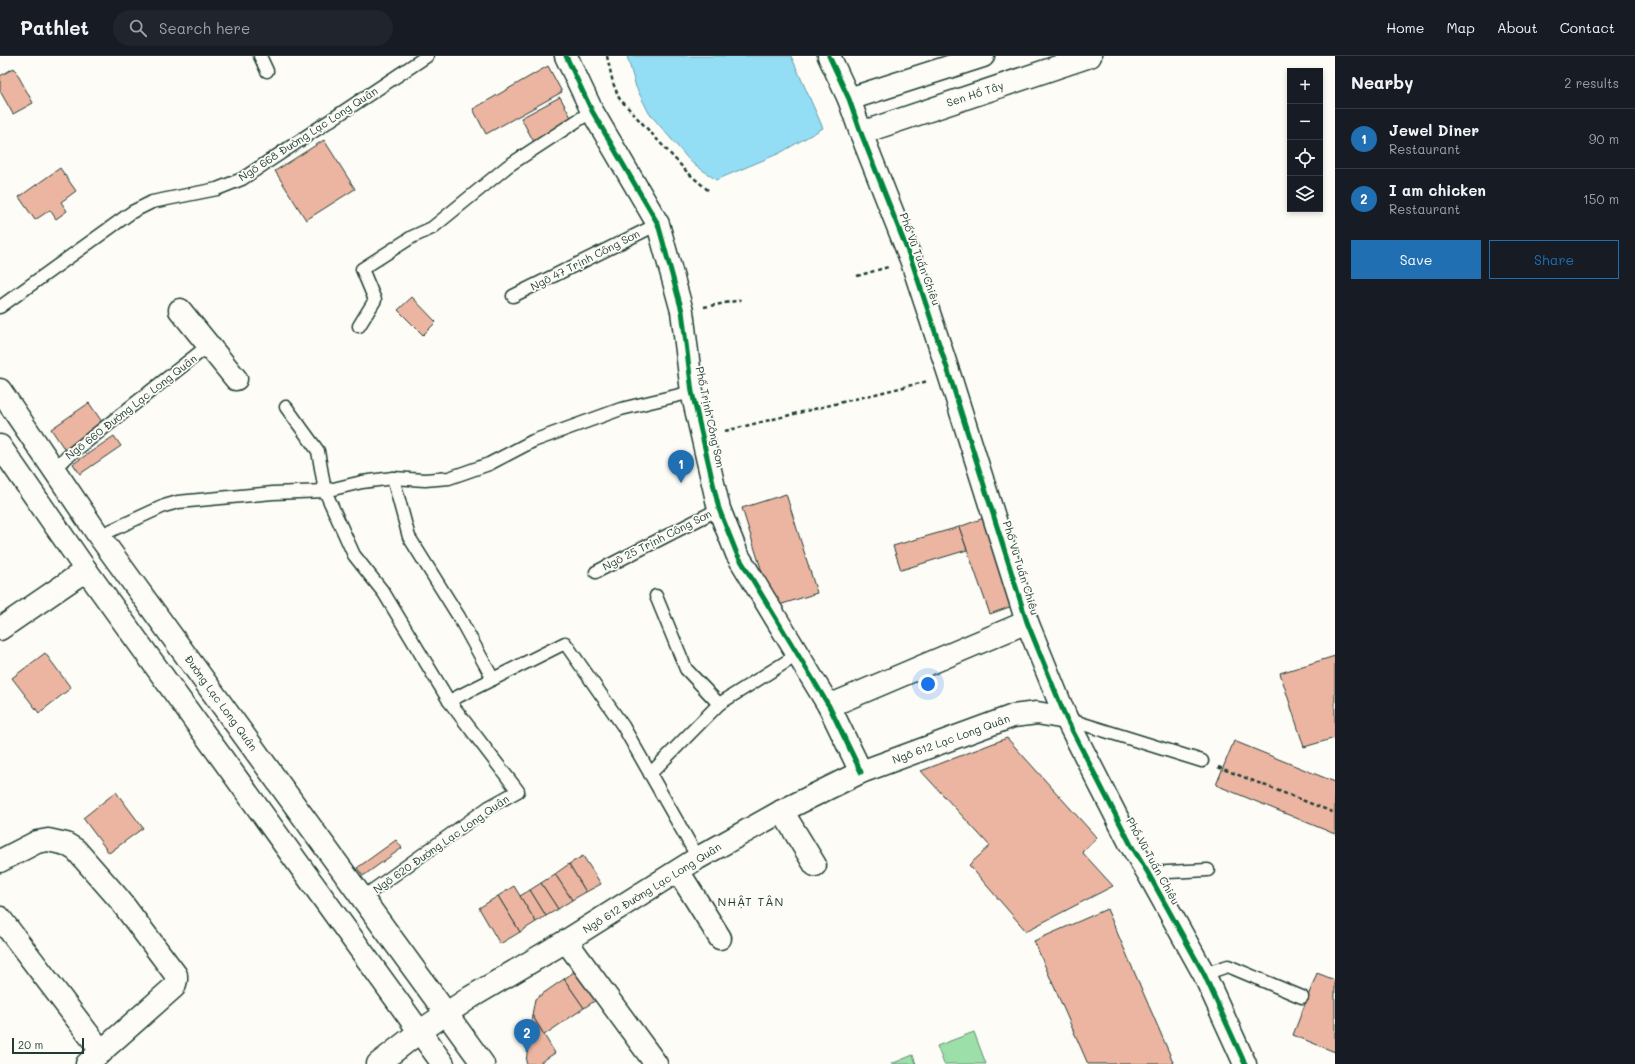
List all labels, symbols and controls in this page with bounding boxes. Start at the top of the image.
search box [113,10,393,46]
text: Pathlet [20,15,89,40]
icon: search [127,17,149,39]
text: Search here [159,18,250,38]
text: Home [1386,18,1424,37]
text: Map [1446,18,1475,37]
text: About [1497,18,1538,37]
text: Contact [1560,18,1615,37]
map controls [1287,68,1323,212]
button: + [1287,68,1323,104]
text: Nearby [1351,71,1413,93]
text: 2 results [1564,74,1619,91]
street label: Sen Hồ Tây [944,77,1006,110]
street label: Ngõ 668 Đường Lạc Long Quân [235,83,380,184]
button: − [1287,104,1323,140]
text: Jewel Diner [1389,120,1479,140]
text: 1 [1361,130,1367,147]
text: 90 m [1589,130,1619,147]
button: locate [1287,140,1323,176]
text: Restaurant [1389,140,1460,157]
button: layers [1287,176,1323,212]
text: I am chicken [1389,180,1486,200]
text: 2 [1360,190,1368,207]
text: 150 m [1583,190,1619,207]
text: Restaurant [1389,200,1460,217]
street label: Phố Vũ Tuấn Chiêu [897,210,944,307]
street label: Ngõ 47 Trịnh Công Sơn [528,225,642,294]
button: Save [1351,240,1481,279]
button: Share [1489,240,1619,279]
street label: Ngõ 660 Đường Lạc Long Quân [62,350,200,463]
street label: Phố Trịnh Công Sơn [692,365,729,469]
pin: 1 [668,450,694,483]
street label: Ngõ 25 Trịnh Công Sơn [600,505,714,574]
street label: Phố Vũ Tuấn Chiêu [1000,519,1043,617]
street label: Đường Lạc Long Quân [182,652,261,754]
your location [918,674,938,694]
street label: Ngõ 612 Lạc Long Quân [890,710,1012,767]
street label: Ngõ 620 Đường Lạc Long Quân [370,791,512,896]
street label: Phố Vũ Tuấn Chiêu [1123,814,1184,907]
street label: Ngõ 612 Đường Lạc Long Quân [580,839,724,937]
district label: NHẬT TÂN [718,893,784,909]
pin: 2 [514,1019,540,1052]
scale bar [12,1036,84,1055]
text: 20 m [18,1037,43,1052]

